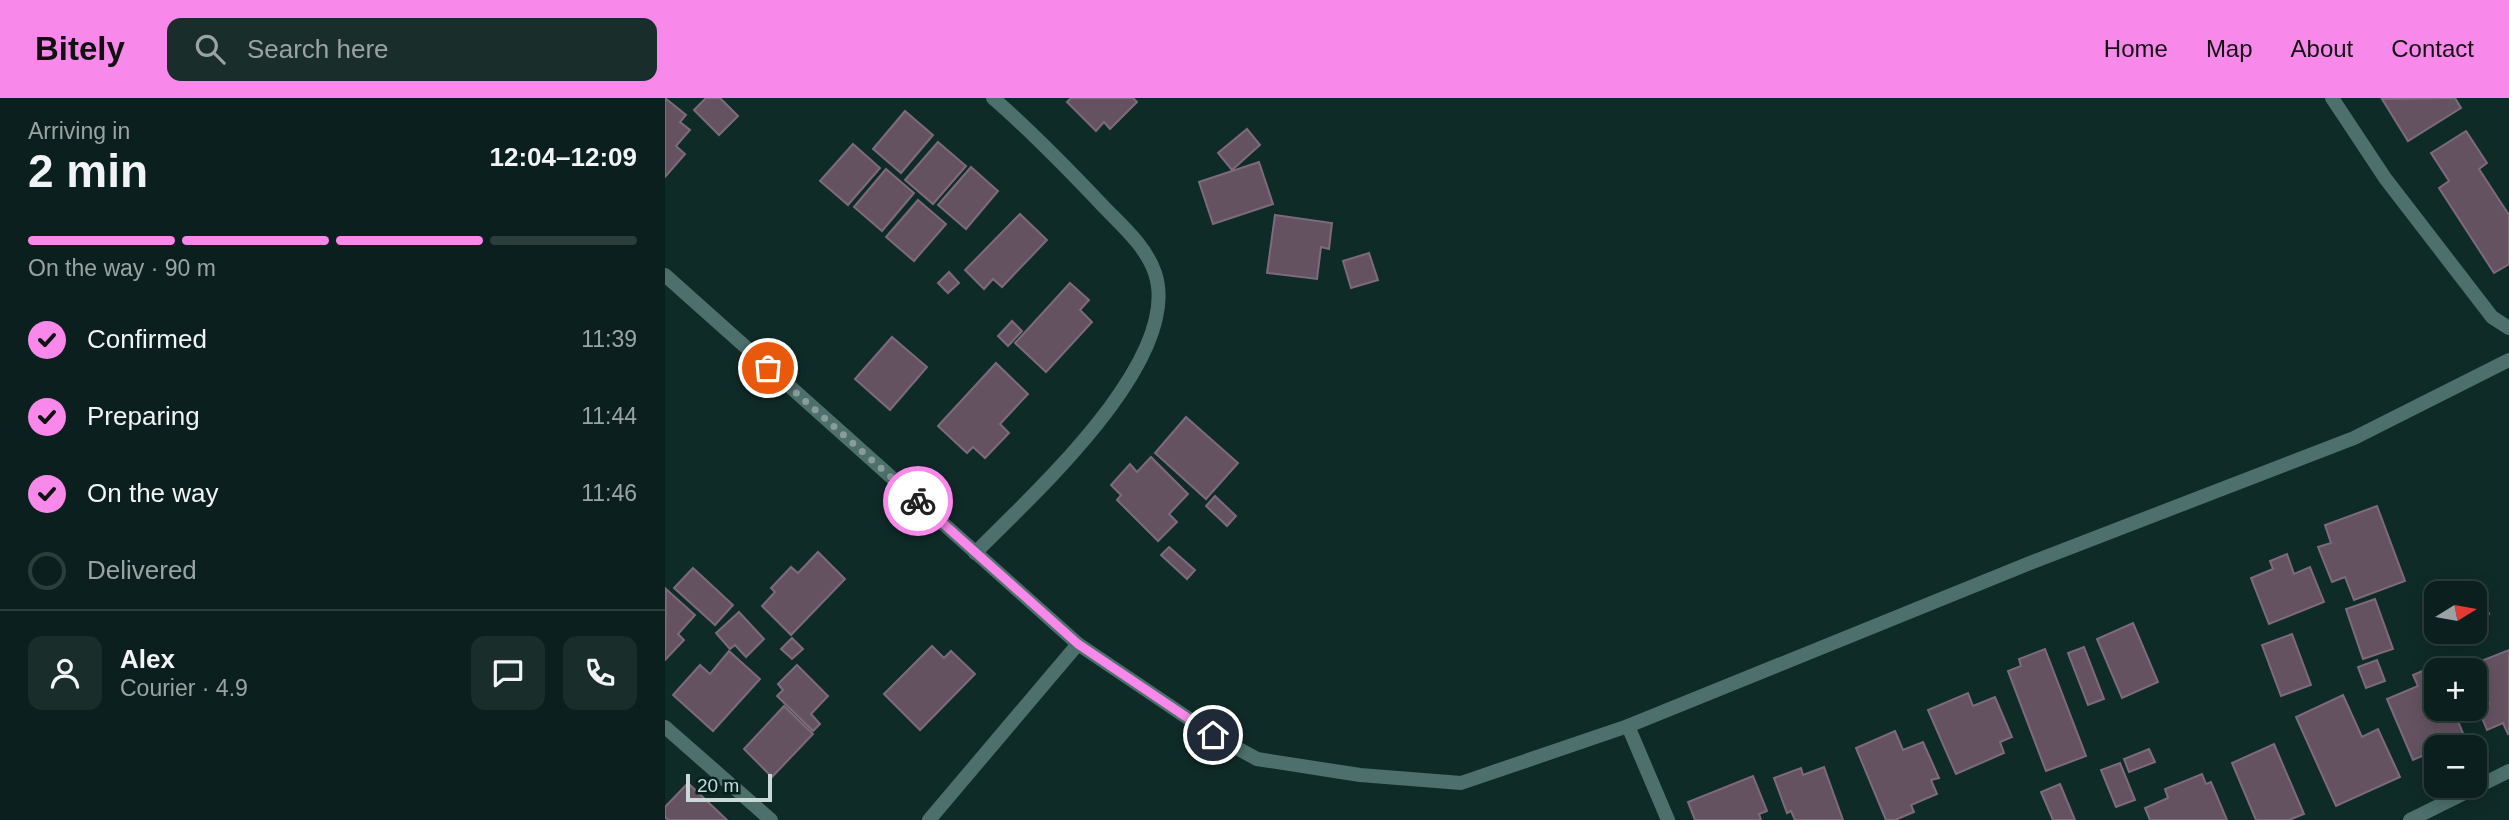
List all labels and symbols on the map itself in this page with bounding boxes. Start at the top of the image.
pin [738,338,798,398]
courier [883,466,953,536]
north arrow [2424,581,2487,644]
pin [1183,705,1243,765]
scale bar [686,771,772,803]

